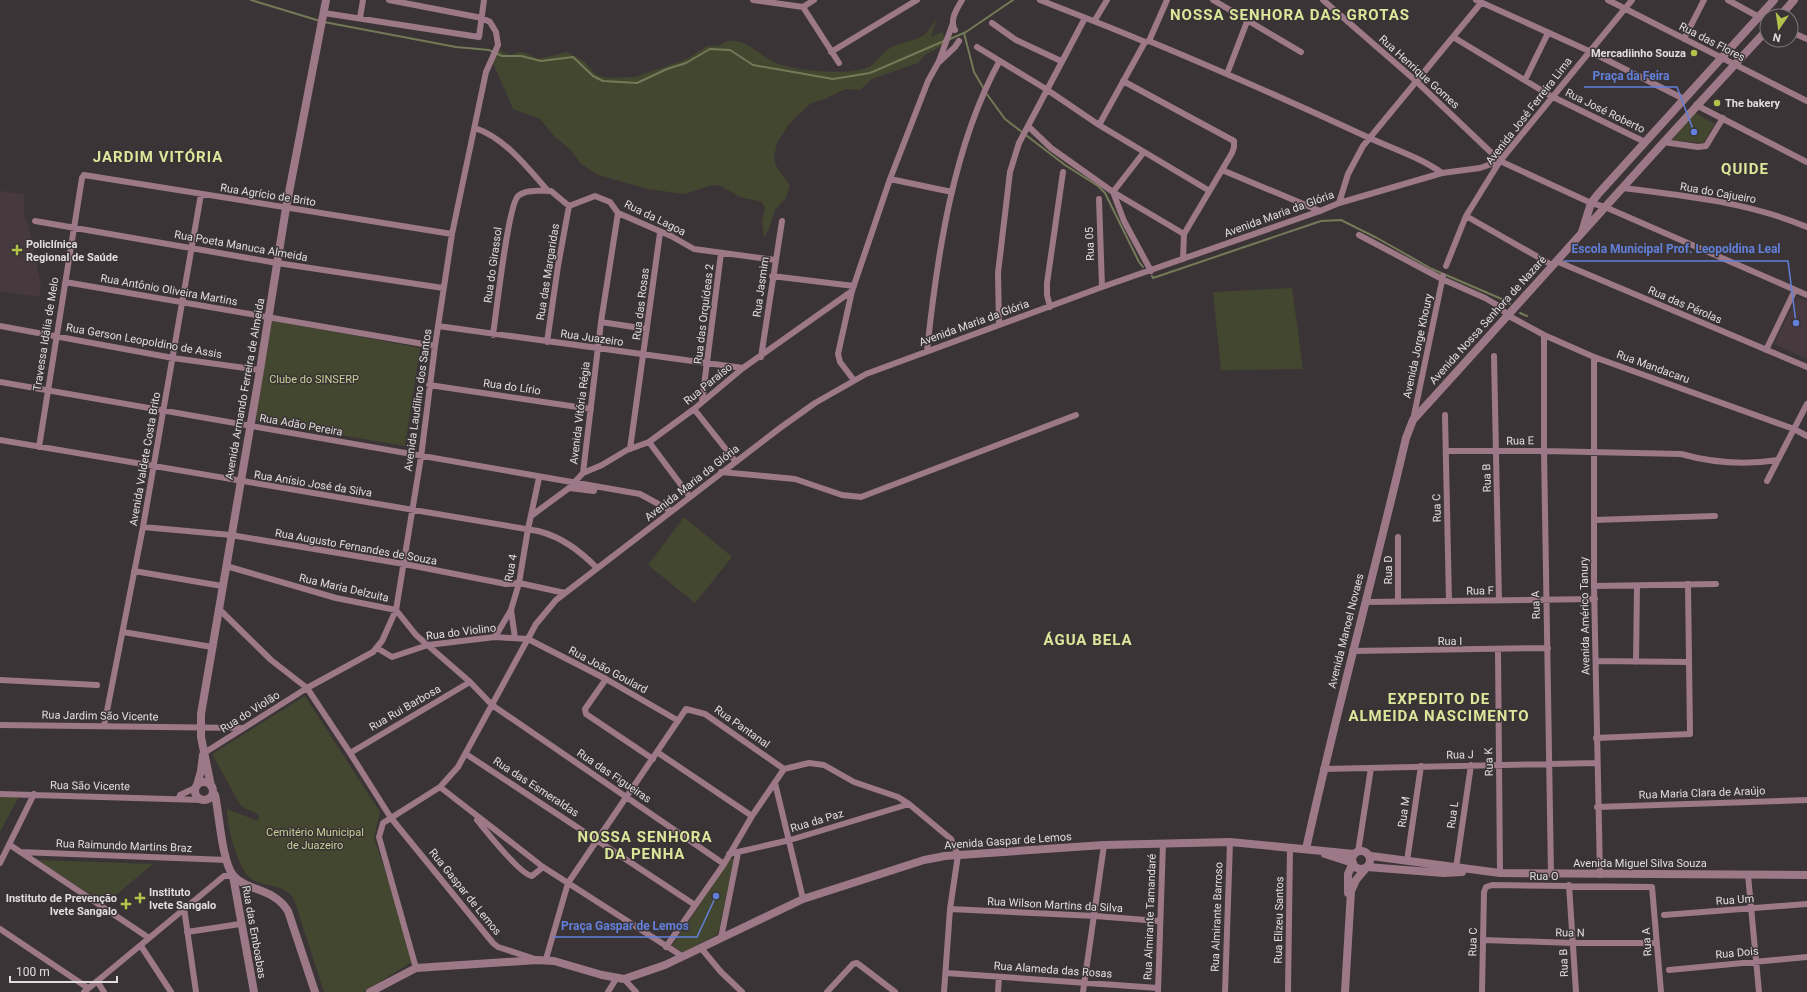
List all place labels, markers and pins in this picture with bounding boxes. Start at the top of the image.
place label: Mercadiinho Souza [1591,47,1686,60]
marker: Mercadiinho Souza [1689,48,1699,58]
callout: Praça da Feira [1584,63,1677,87]
place label: The bakery [1725,97,1781,110]
marker: The bakery [1712,98,1722,108]
callout: Escola Municipal Prof. Leopoldina Leal [1564,237,1788,261]
place label: Policlínica Regional de Saúde [26,238,118,264]
marker: Policlínica Regional de Saúde [11,244,23,256]
place label: Instituto Ivete Sangalo [149,886,216,912]
place label: Instituto de Prevenção Ivete Sangalo [6,892,117,918]
marker: Instituto Ivete Sangalo [134,892,146,904]
marker: Instituto de Prevenção Ivete Sangalo [120,898,132,910]
callout: Praça Gaspar de Lemos [553,913,697,937]

